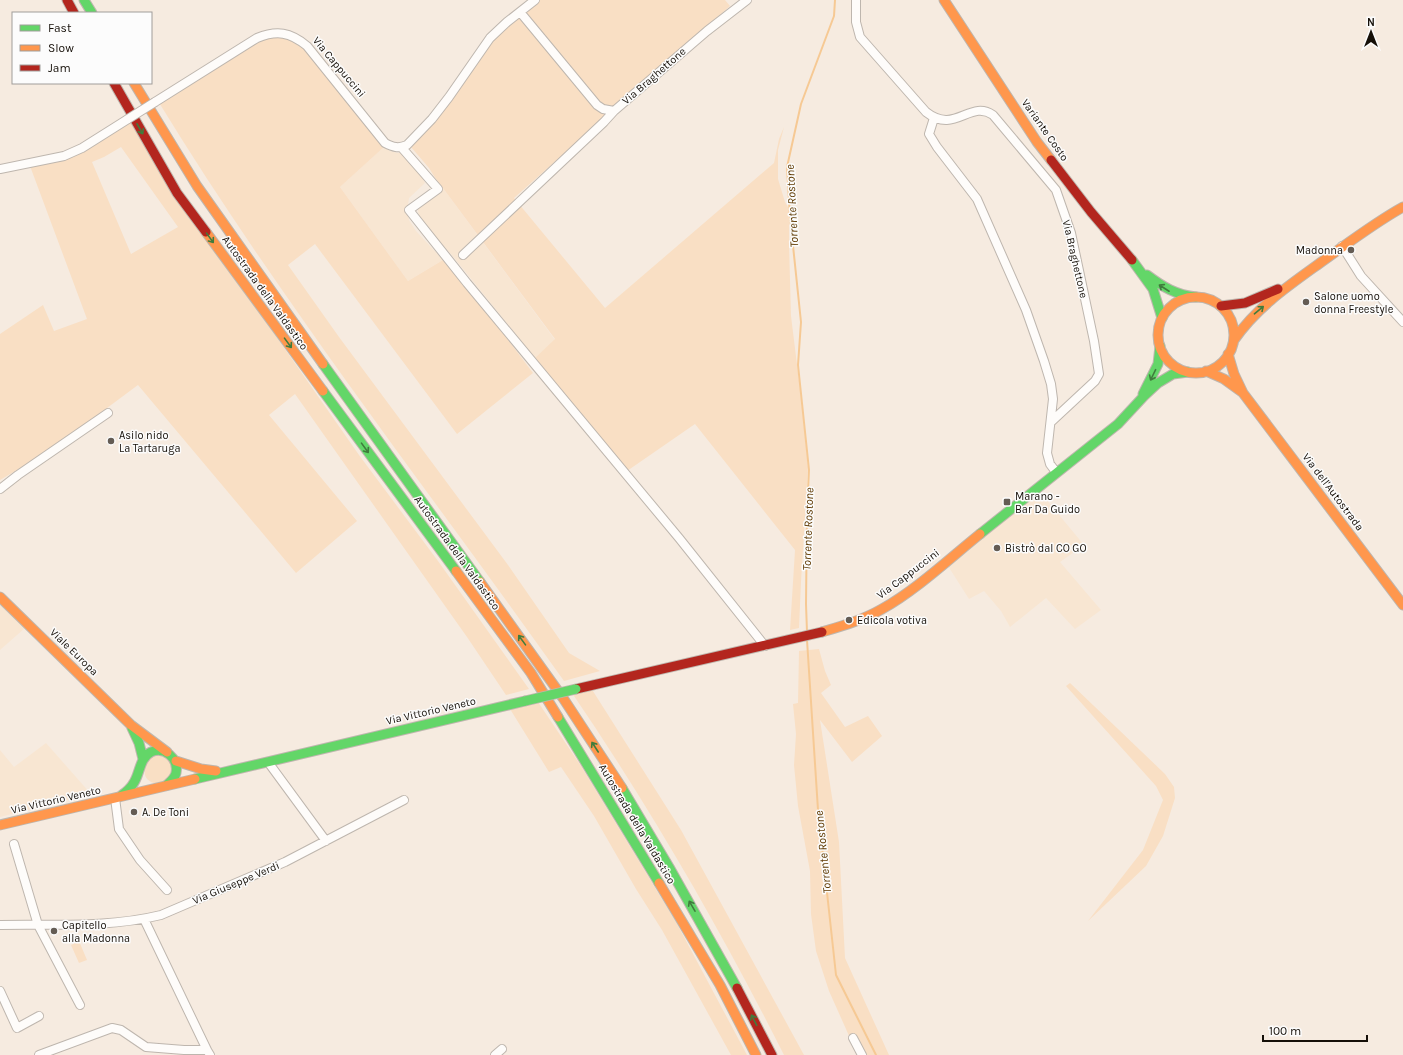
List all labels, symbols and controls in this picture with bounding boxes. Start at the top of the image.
legend [12,12,152,84]
north arrow [1351,12,1391,52]
text: N [1367,16,1375,29]
text: Fast [48,21,72,35]
street label: Via Cappuccini [310,34,368,100]
text: Slow [48,41,74,55]
street label: Via Braghettone [620,45,689,107]
text: Jam [48,61,71,75]
street label: Variante Costo [1019,96,1071,164]
one-way arrow [137,123,145,135]
water label: Torrente Rostone [783,164,801,248]
street label: Via Braghettone [1060,219,1090,300]
one-way arrow [206,233,215,244]
street label: Autostrada della Valdastico [219,233,311,353]
place label: Madonna [1296,244,1343,257]
marker: Madonna [1346,245,1356,255]
one-way arrow [1158,283,1170,291]
place label: Salone uomo donna Freestyle [1314,290,1394,316]
marker: Salone uomo donna Freestyle [1301,297,1311,307]
one-way arrow [1254,306,1264,315]
one-way arrow [283,337,292,348]
one-way arrow [1149,368,1156,380]
place label: Asilo nido La Tartaruga [119,429,181,455]
marker: Asilo nido La Tartaruga [106,436,116,446]
one-way arrow [360,442,369,453]
street label: Via dell'Autostrada [1300,451,1366,533]
water label: Torrente Rostone [800,487,816,571]
place label: Marano - Bar Da Guido [1015,490,1080,516]
street label: Autostrada della Valdastico [411,493,503,613]
marker: Marano - Bar Da Guido [1002,497,1012,507]
place label: Bistrò dal CO GO [1005,542,1087,555]
marker: Bistrò dal CO GO [992,543,1002,553]
street label: Via Cappuccini [874,546,942,602]
place label: Edicola votiva [857,614,927,627]
marker: Edicola votiva [844,615,854,625]
street label: Viale Europa [47,626,101,678]
one-way arrow [518,634,526,645]
street label: Via Vittorio Veneto [385,694,477,728]
one-way arrow [591,742,599,753]
street label: Autostrada della Valdastico [596,762,678,886]
street label: Via Vittorio Veneto [10,783,102,817]
place label: A. De Toni [142,806,189,819]
marker: A. De Toni [129,807,139,817]
water label: Torrente Rostone [812,809,834,894]
street label: Via Giuseppe Verdi [191,859,281,907]
one-way arrow [687,900,695,912]
place label: Capitello alla Madonna [62,919,130,945]
marker: Capitello alla Madonna [49,926,59,936]
one-way arrow [750,1014,757,1026]
scale bar [1263,1017,1367,1043]
text: 100 m [1269,1024,1301,1038]

